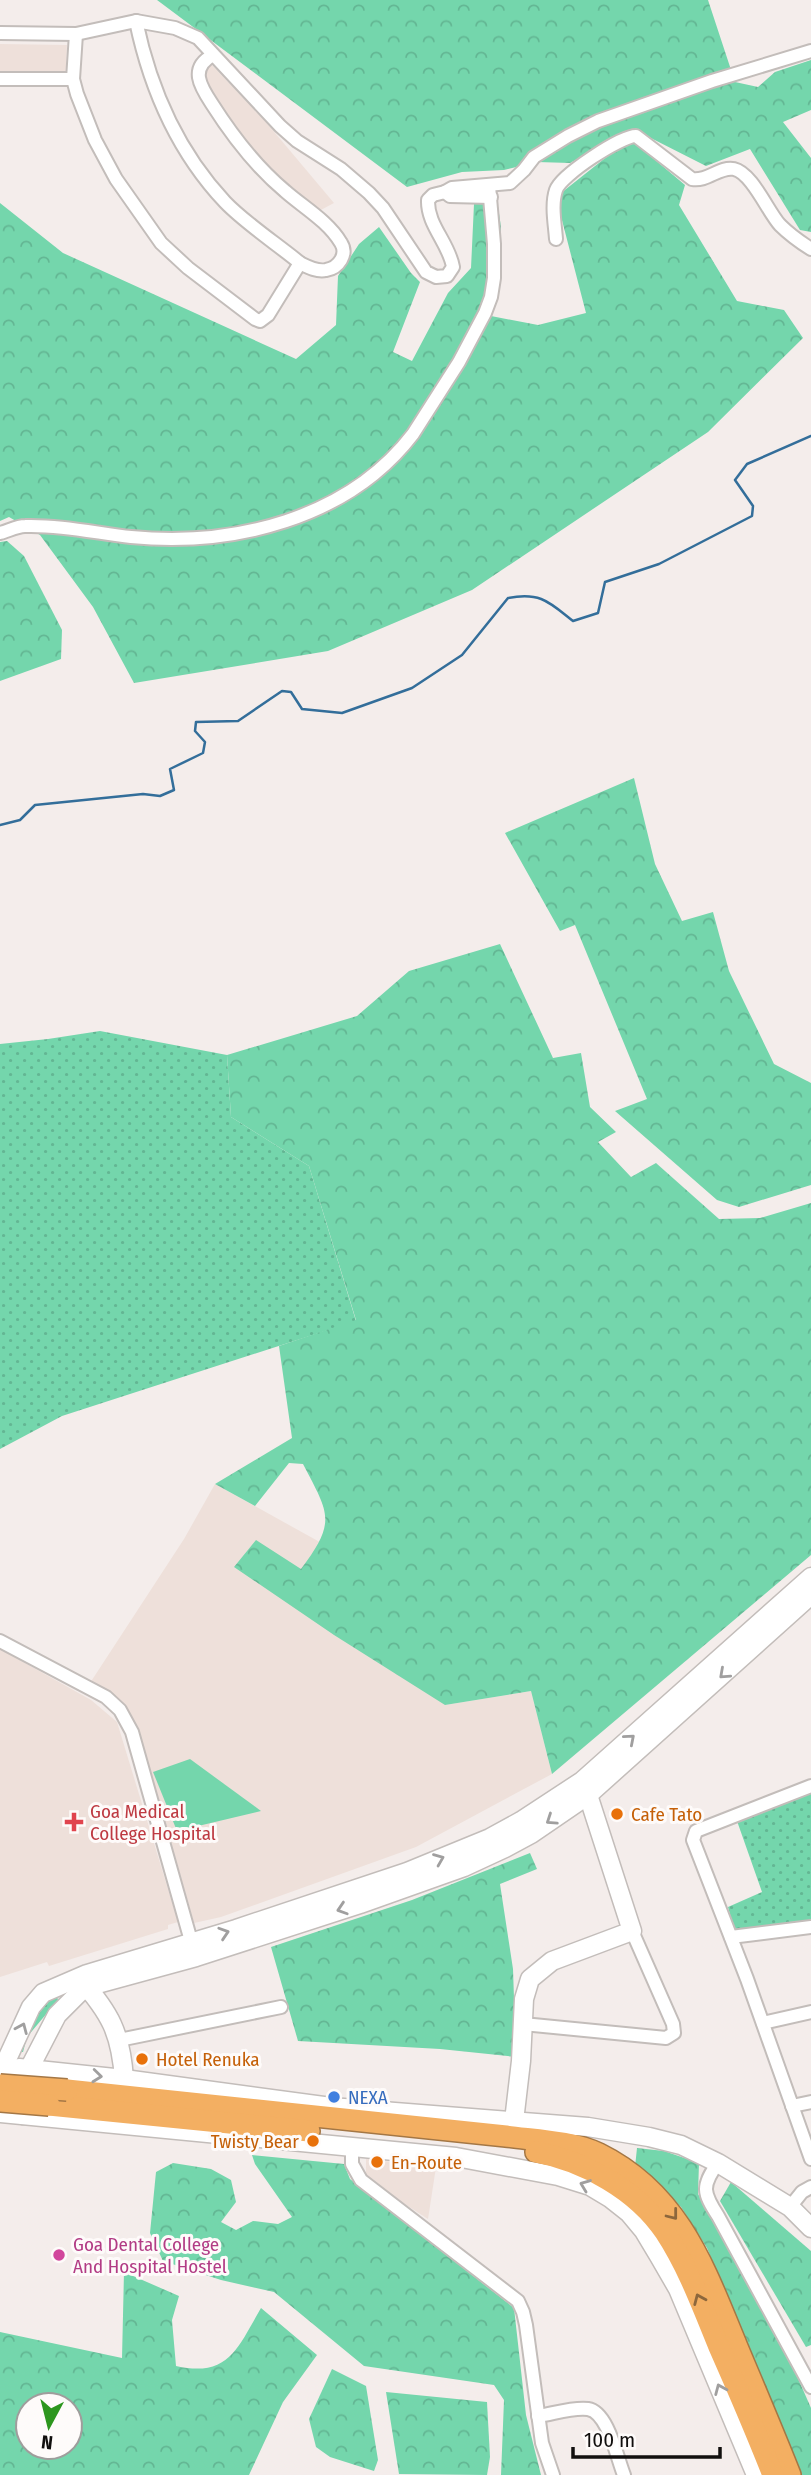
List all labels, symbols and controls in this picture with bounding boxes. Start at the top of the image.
one-way arrow [720,1666,733,1678]
one-way arrow [622,1735,635,1747]
place label: Goa Medical College Hospital [90,1800,216,1845]
place label: Cafe Tato [631,1803,702,1826]
marker: Cafe Tato [609,1806,625,1822]
marker: Goa Medical College Hospital [64,1812,84,1832]
one-way arrow [546,1812,559,1825]
one-way arrow [431,1853,444,1867]
one-way arrow [337,1901,349,1915]
one-way arrow [217,1926,229,1941]
one-way arrow [14,2023,28,2036]
place label: Hotel Renuka [156,2048,260,2071]
marker: Hotel Renuka [134,2051,150,2067]
one-way arrow [92,2068,103,2083]
place label: NEXA [348,2086,388,2109]
marker: NEXA [326,2089,342,2105]
place label: Twisty Bear [211,2130,299,2153]
marker: Twisty Bear [305,2133,321,2149]
place label: En-Route [391,2151,462,2174]
marker: En-Route [369,2154,385,2170]
one-way arrow [579,2180,591,2194]
one-way arrow [664,2208,677,2220]
place label: Goa Dental College And Hospital Hostel [73,2233,227,2278]
marker: Goa Dental College And Hospital Hostel [51,2247,67,2263]
one-way arrow [693,2294,707,2306]
one-way arrow [714,2384,728,2396]
north arrow [14,2391,84,2461]
scale bar [573,2416,720,2460]
text: 100 m [584,2427,635,2453]
text: N [40,2430,54,2454]

